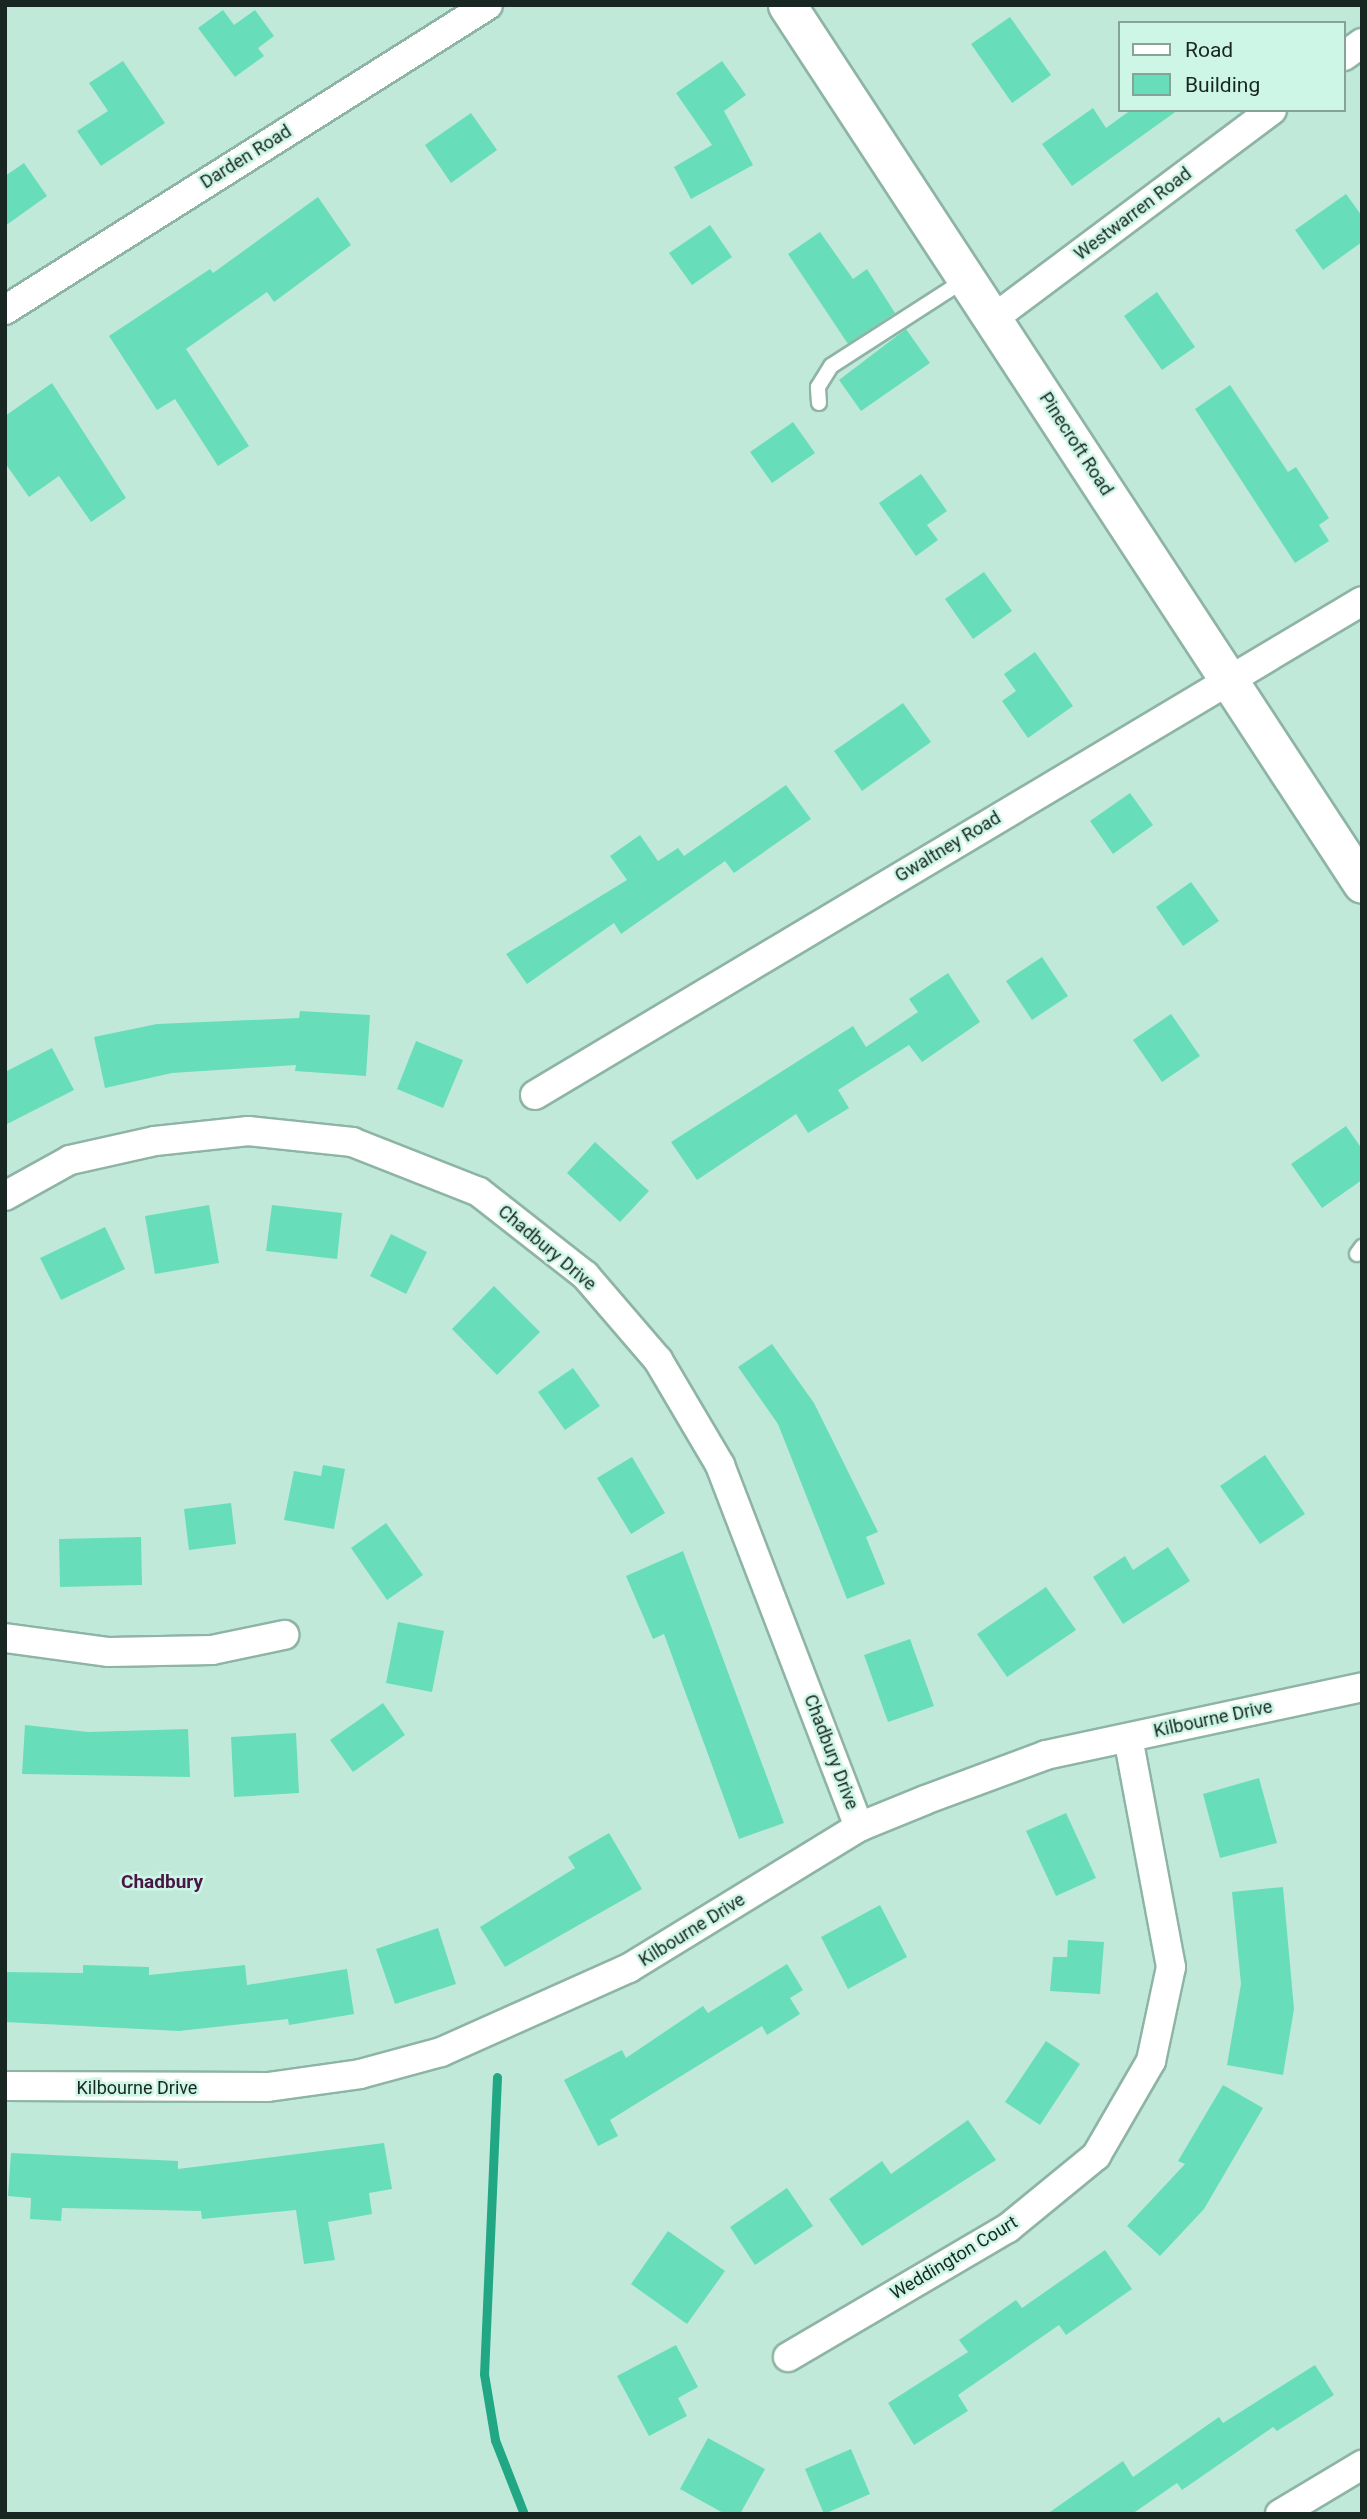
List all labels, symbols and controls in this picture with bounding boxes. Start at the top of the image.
legend [1118,21,1346,112]
text: Road [1185,38,1233,62]
text: Building [1185,73,1260,97]
street label: Darden Road [197,121,295,193]
street label: Westwarren Road [1070,163,1196,265]
street label: Pinecroft Road [1035,388,1117,500]
street label: Gwaltney Road [891,807,1005,887]
street label: Chadbury Drive [494,1201,600,1295]
street label: Chadbury Drive [799,1692,863,1812]
street label: Kilbourne Drive [1152,1696,1274,1742]
district label: Chadbury [121,1871,203,1893]
street label: Kilbourne Drive [635,1889,749,1971]
street label: Kilbourne Drive [77,2077,197,2099]
street label: Weddington Court [886,2211,1022,2305]

